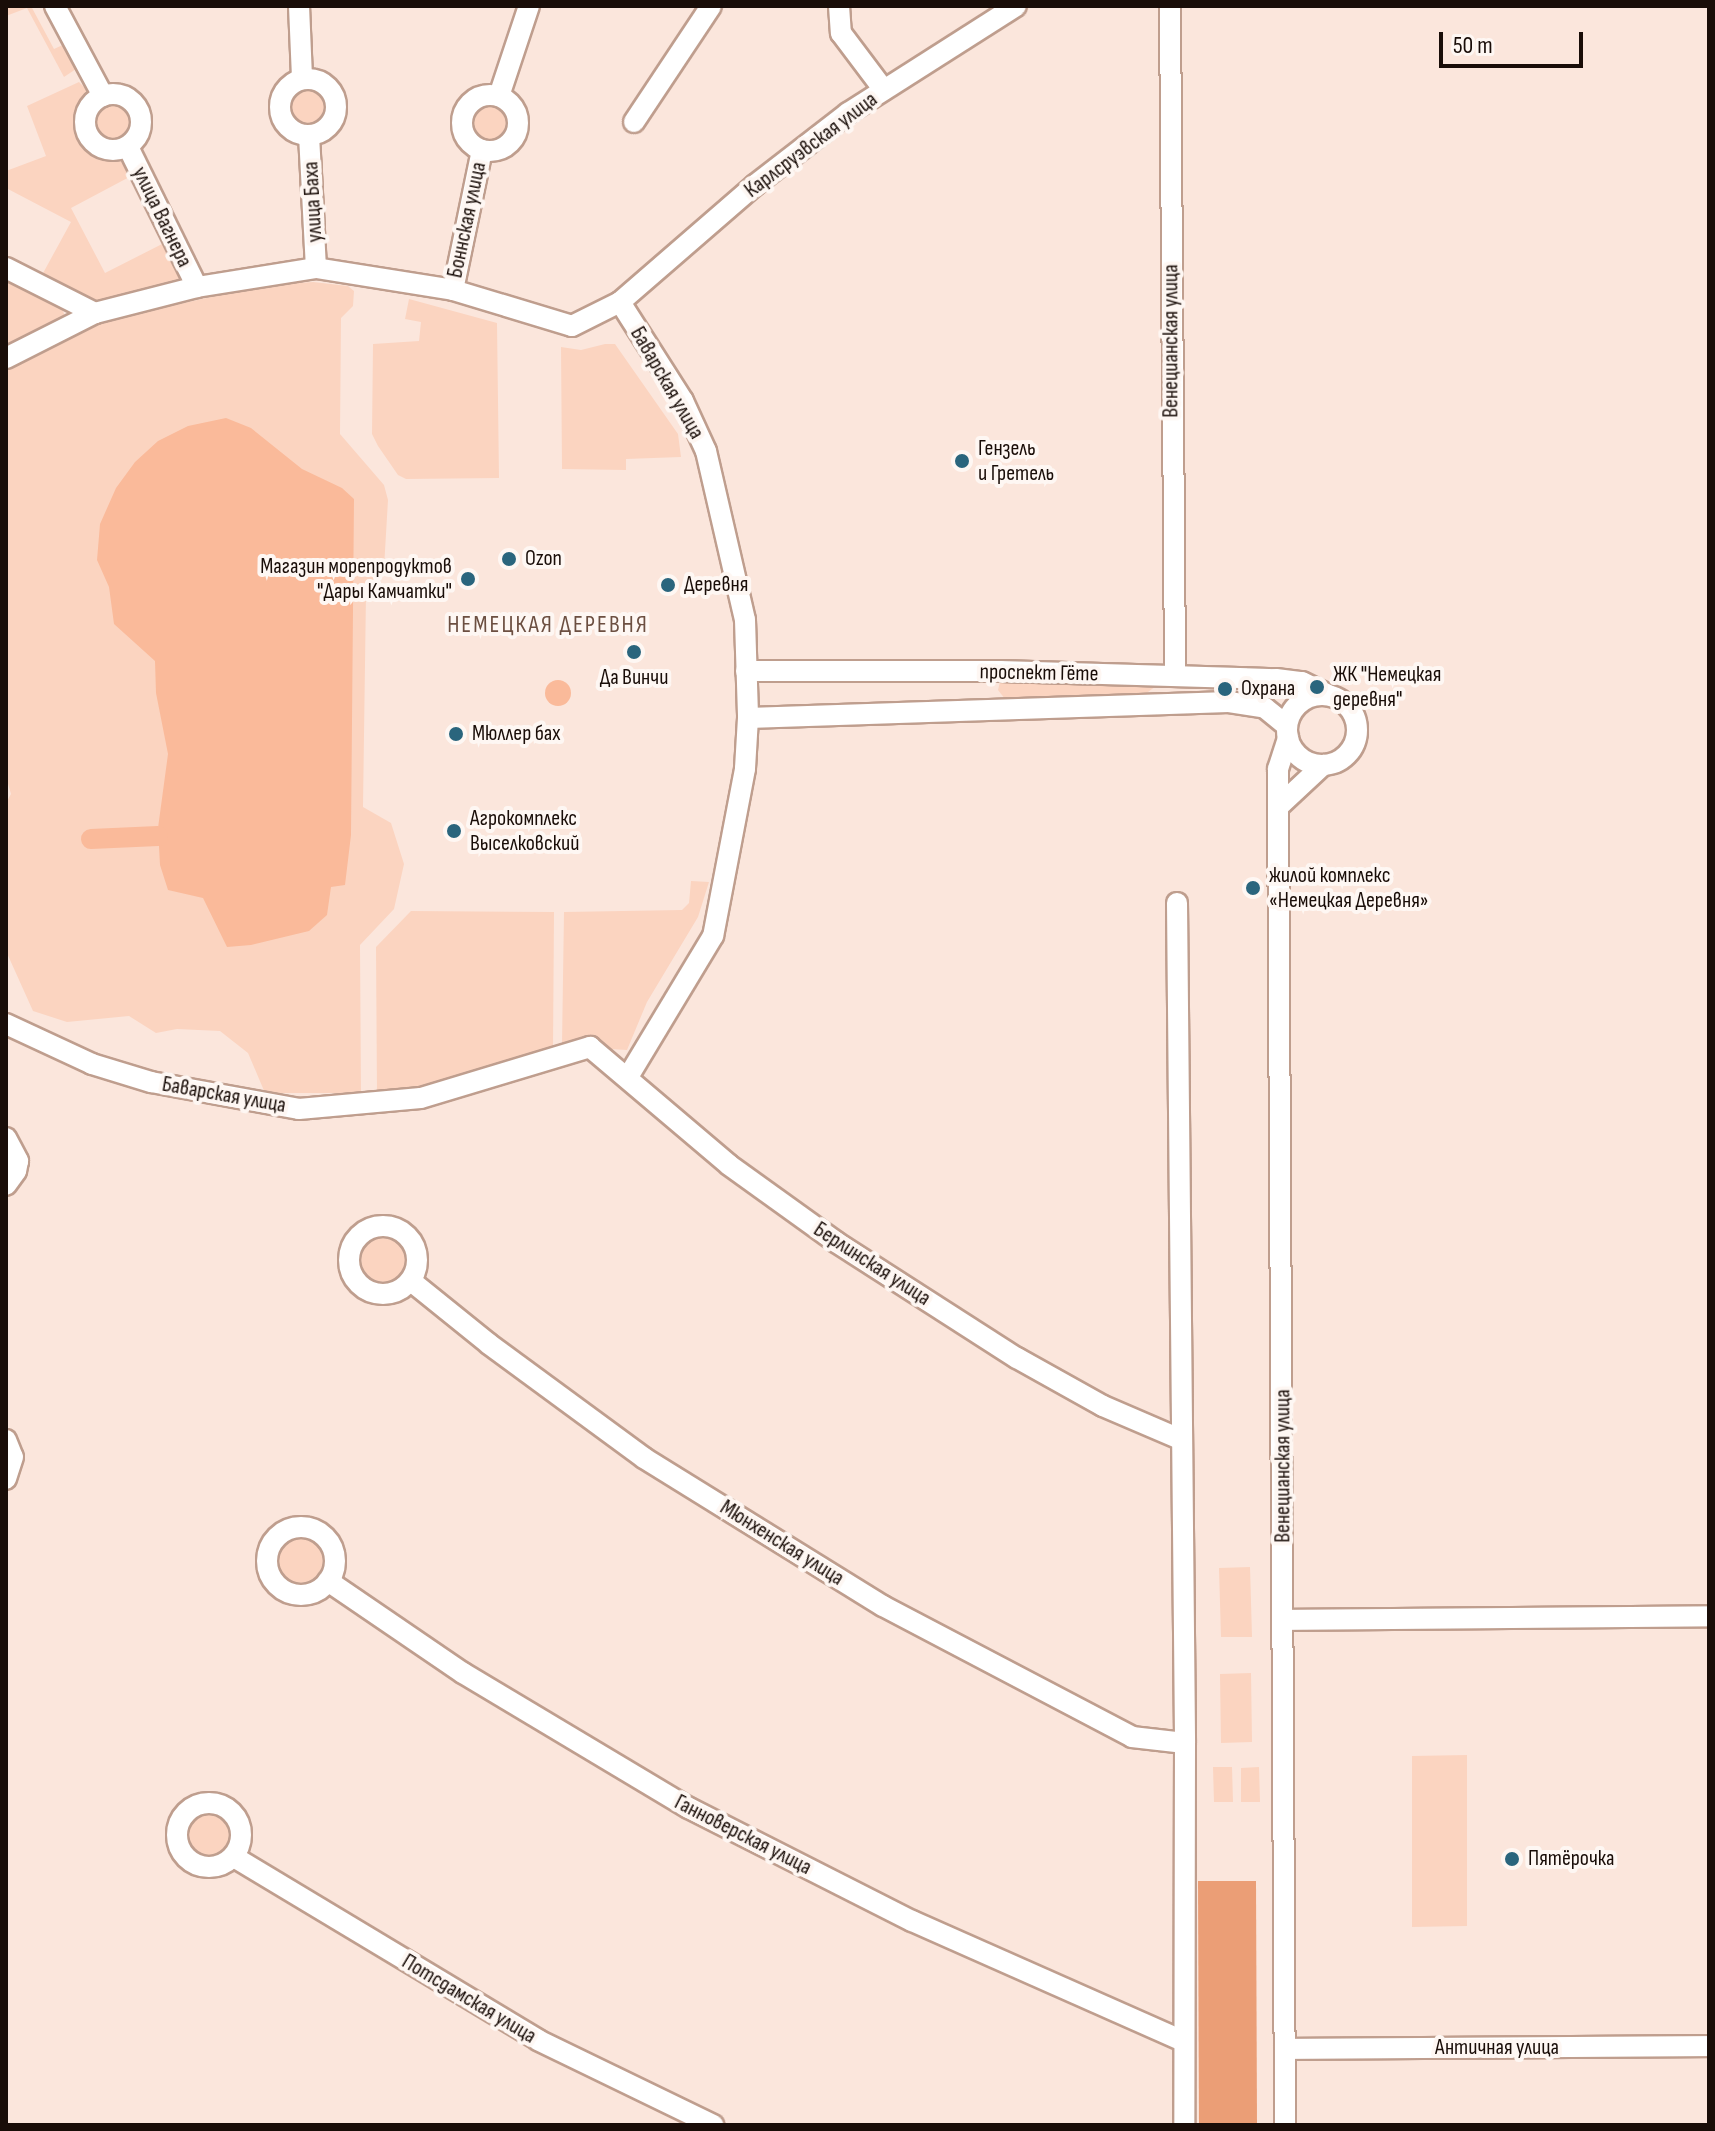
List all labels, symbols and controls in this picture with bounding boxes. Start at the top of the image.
scale bar [1443,16,1587,66]
text: 50 m [1453,31,1493,60]
street label: Карлсруэвская улица [739,86,883,204]
street label: Боннская улица [442,160,492,280]
street label: улица Баха [298,161,328,243]
street label: улица Вагнера [126,162,198,272]
street label: Венецианская улица [1158,264,1184,418]
street label: Баварская улица [624,322,710,444]
place label: Гензель и Гретель [978,435,1054,486]
marker: Гензель и Гретель [953,452,971,470]
place label: Ozon [525,546,562,572]
marker: Ozon [500,550,518,568]
place label: Магазин морепродуктов "Дары Камчатки" [260,553,452,604]
marker: Магазин морепродуктов "Дары Камчатки" [459,570,477,588]
place label: Деревня [684,572,748,598]
marker: Деревня [659,576,677,594]
district label: НЕМЕЦКАЯ ДЕРЕВНЯ [447,611,649,639]
marker: Да Винчи [625,643,643,661]
street label: проспект Гёте [979,659,1099,687]
place label: ЖК "Немецкая деревня" [1333,661,1441,712]
place label: Да Винчи [600,665,668,691]
place label: Охрана [1241,676,1295,702]
marker: ЖК "Немецкая деревня" [1308,678,1326,696]
marker: Охрана [1216,680,1234,698]
place label: Мюллер бах [472,721,561,747]
marker: Мюллер бах [447,725,465,743]
place label: Агрокомплекс Выселковский [470,805,580,856]
marker: Агрокомплекс Выселковский [445,822,463,840]
place label: жилой комплекс «Немецкая Деревня» [1269,862,1428,914]
marker: жилой комплекс «Немецкая Деревня» [1244,879,1262,897]
street label: Баварская улица [160,1071,288,1119]
street label: Берлинская улица [809,1216,935,1312]
street label: Венецианская улица [1270,1389,1296,1543]
street label: Мюнхенская улица [715,1494,849,1592]
street label: Ганноверская улица [670,1789,816,1881]
place label: Пятёрочка [1528,1846,1615,1872]
marker: Пятёрочка [1503,1850,1521,1868]
street label: Потсдамская улица [397,1949,541,2049]
street label: Античная улица [1435,2035,1559,2061]

